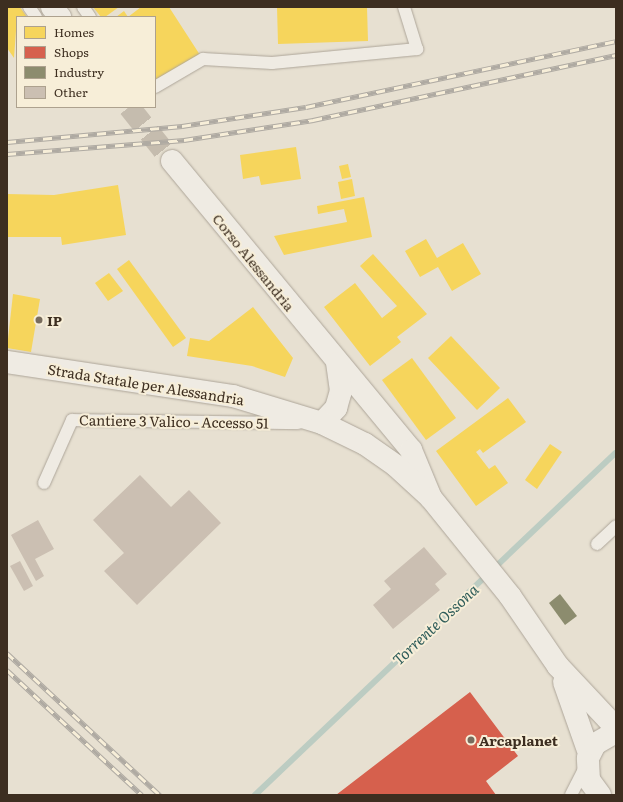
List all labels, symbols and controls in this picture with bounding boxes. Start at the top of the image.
legend [16,16,156,108]
text: Homes [54,23,94,41]
text: Shops [54,43,89,61]
text: Industry [54,63,104,81]
text: Other [54,83,88,101]
street label: Corso Alessandria [210,210,298,314]
place label: IP [47,312,62,328]
marker: IP [34,315,44,325]
street label: Strada Statale per Alessandria [47,360,245,408]
street label: Cantiere 3 Valico - Accesso 51 [79,411,269,431]
water label: Torrente Ossona [389,580,481,668]
place label: Arcaplanet [479,732,558,748]
marker: Arcaplanet [466,735,476,745]

